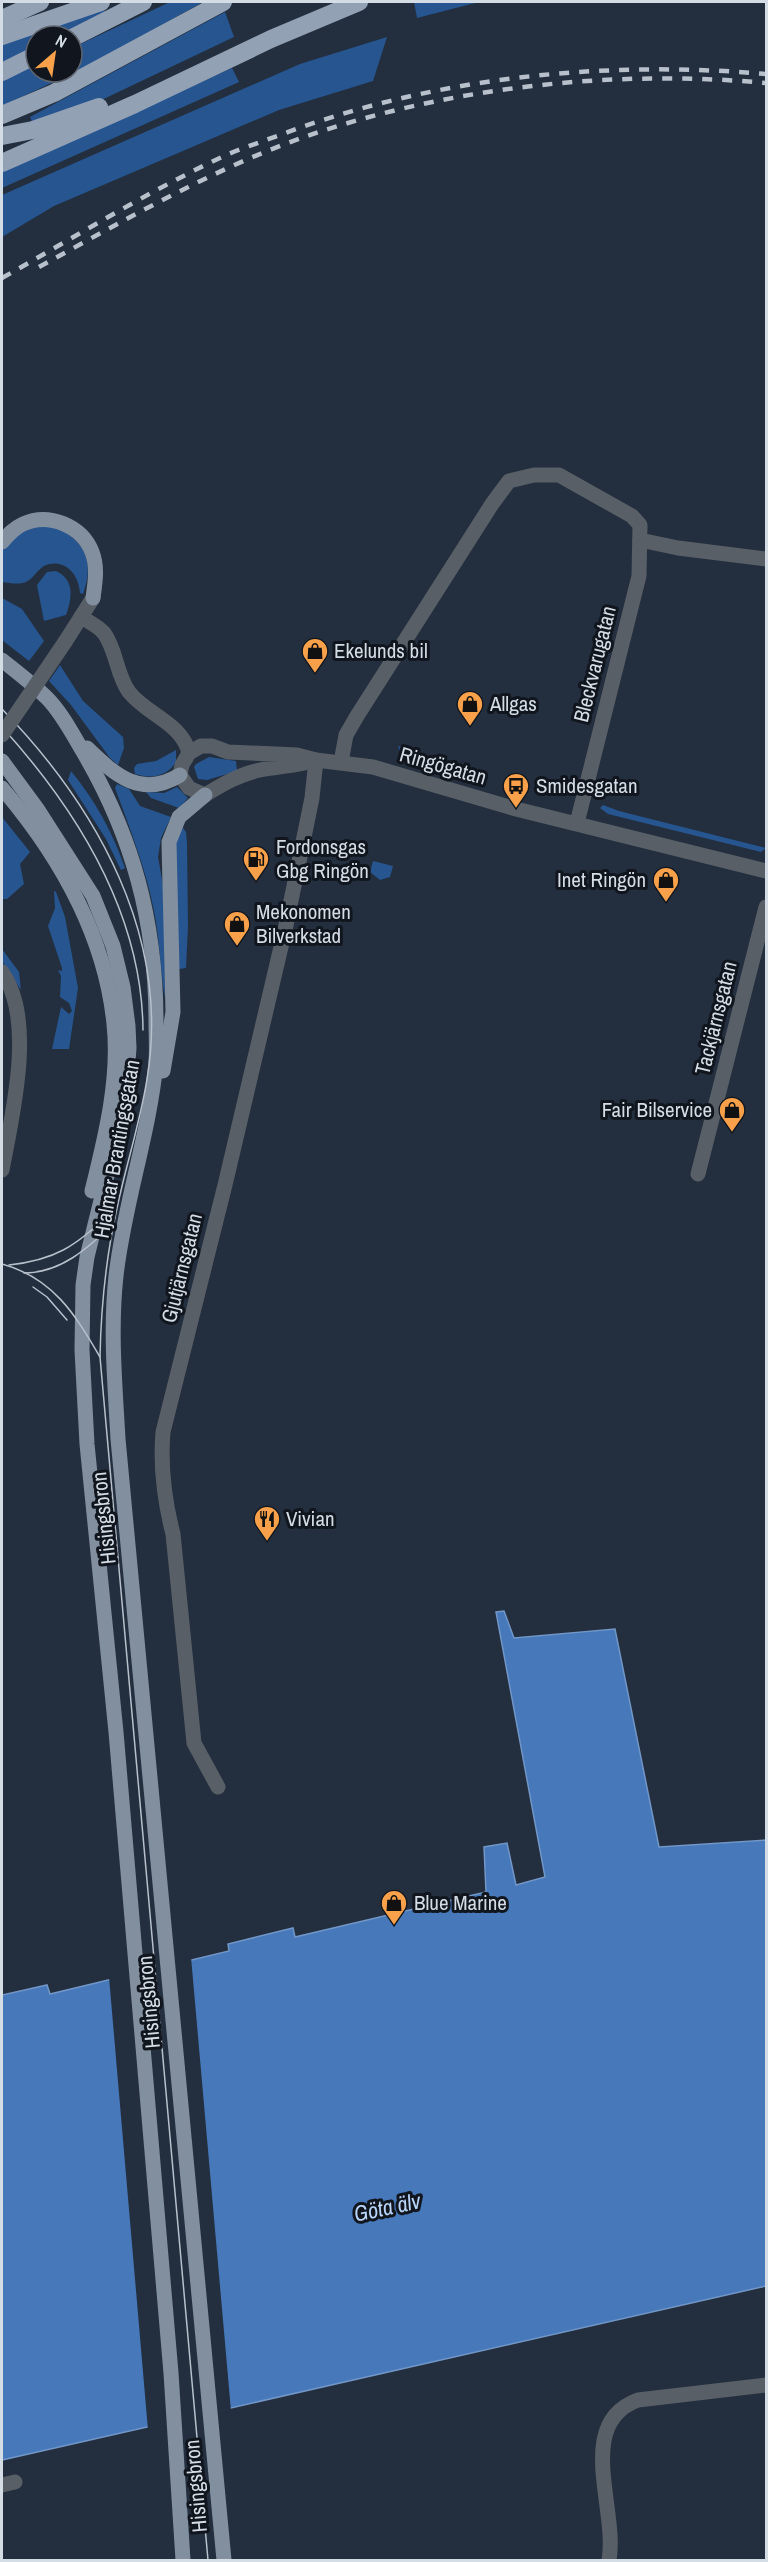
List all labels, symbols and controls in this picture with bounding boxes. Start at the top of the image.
north arrow [24,24,84,84]
text: N [52,29,71,53]
street label: Bleckvarugatan [566,603,623,725]
shop icon: Ekelunds bil [300,636,330,674]
place label: Ekelunds bil [334,636,428,665]
shop icon: Allgas [455,689,485,727]
place label: Allgas [489,689,537,718]
street label: Ringögatan [396,739,490,792]
bus stop icon: Smidesgatan [501,771,531,809]
place label: Smidesgatan [536,771,637,800]
place label: Fordonsgas Gbg Ringön [276,832,369,885]
fuel station icon: Fordonsgas Gbg Ringön [241,844,271,882]
place label: Inet Ringön [557,865,646,894]
shop icon: Inet Ringön [651,865,681,903]
place label: Mekonomen Bilverkstad [256,897,351,950]
shop icon: Mekonomen Bilverkstad [222,909,252,947]
street label: Tackjärnsgatan [687,958,744,1078]
street label: Hjalmar Brantingsgatan [87,1057,146,1241]
place label: Fair Bilservice [602,1095,712,1124]
shop icon: Fair Bilservice [717,1095,747,1133]
street label: Gjutjärnsgatan [154,1210,209,1326]
street label: Hisingsbron [84,1470,123,1566]
restaurant icon: Vivian [252,1504,282,1542]
place label: Vivian [286,1504,335,1533]
shop icon: Blue Marine [379,1888,409,1926]
place label: Blue Marine [414,1888,507,1917]
street label: Hisingsbron [130,1955,167,2050]
water label: Göta älv [351,2185,424,2229]
street label: Hisingsbron [177,2439,214,2534]

